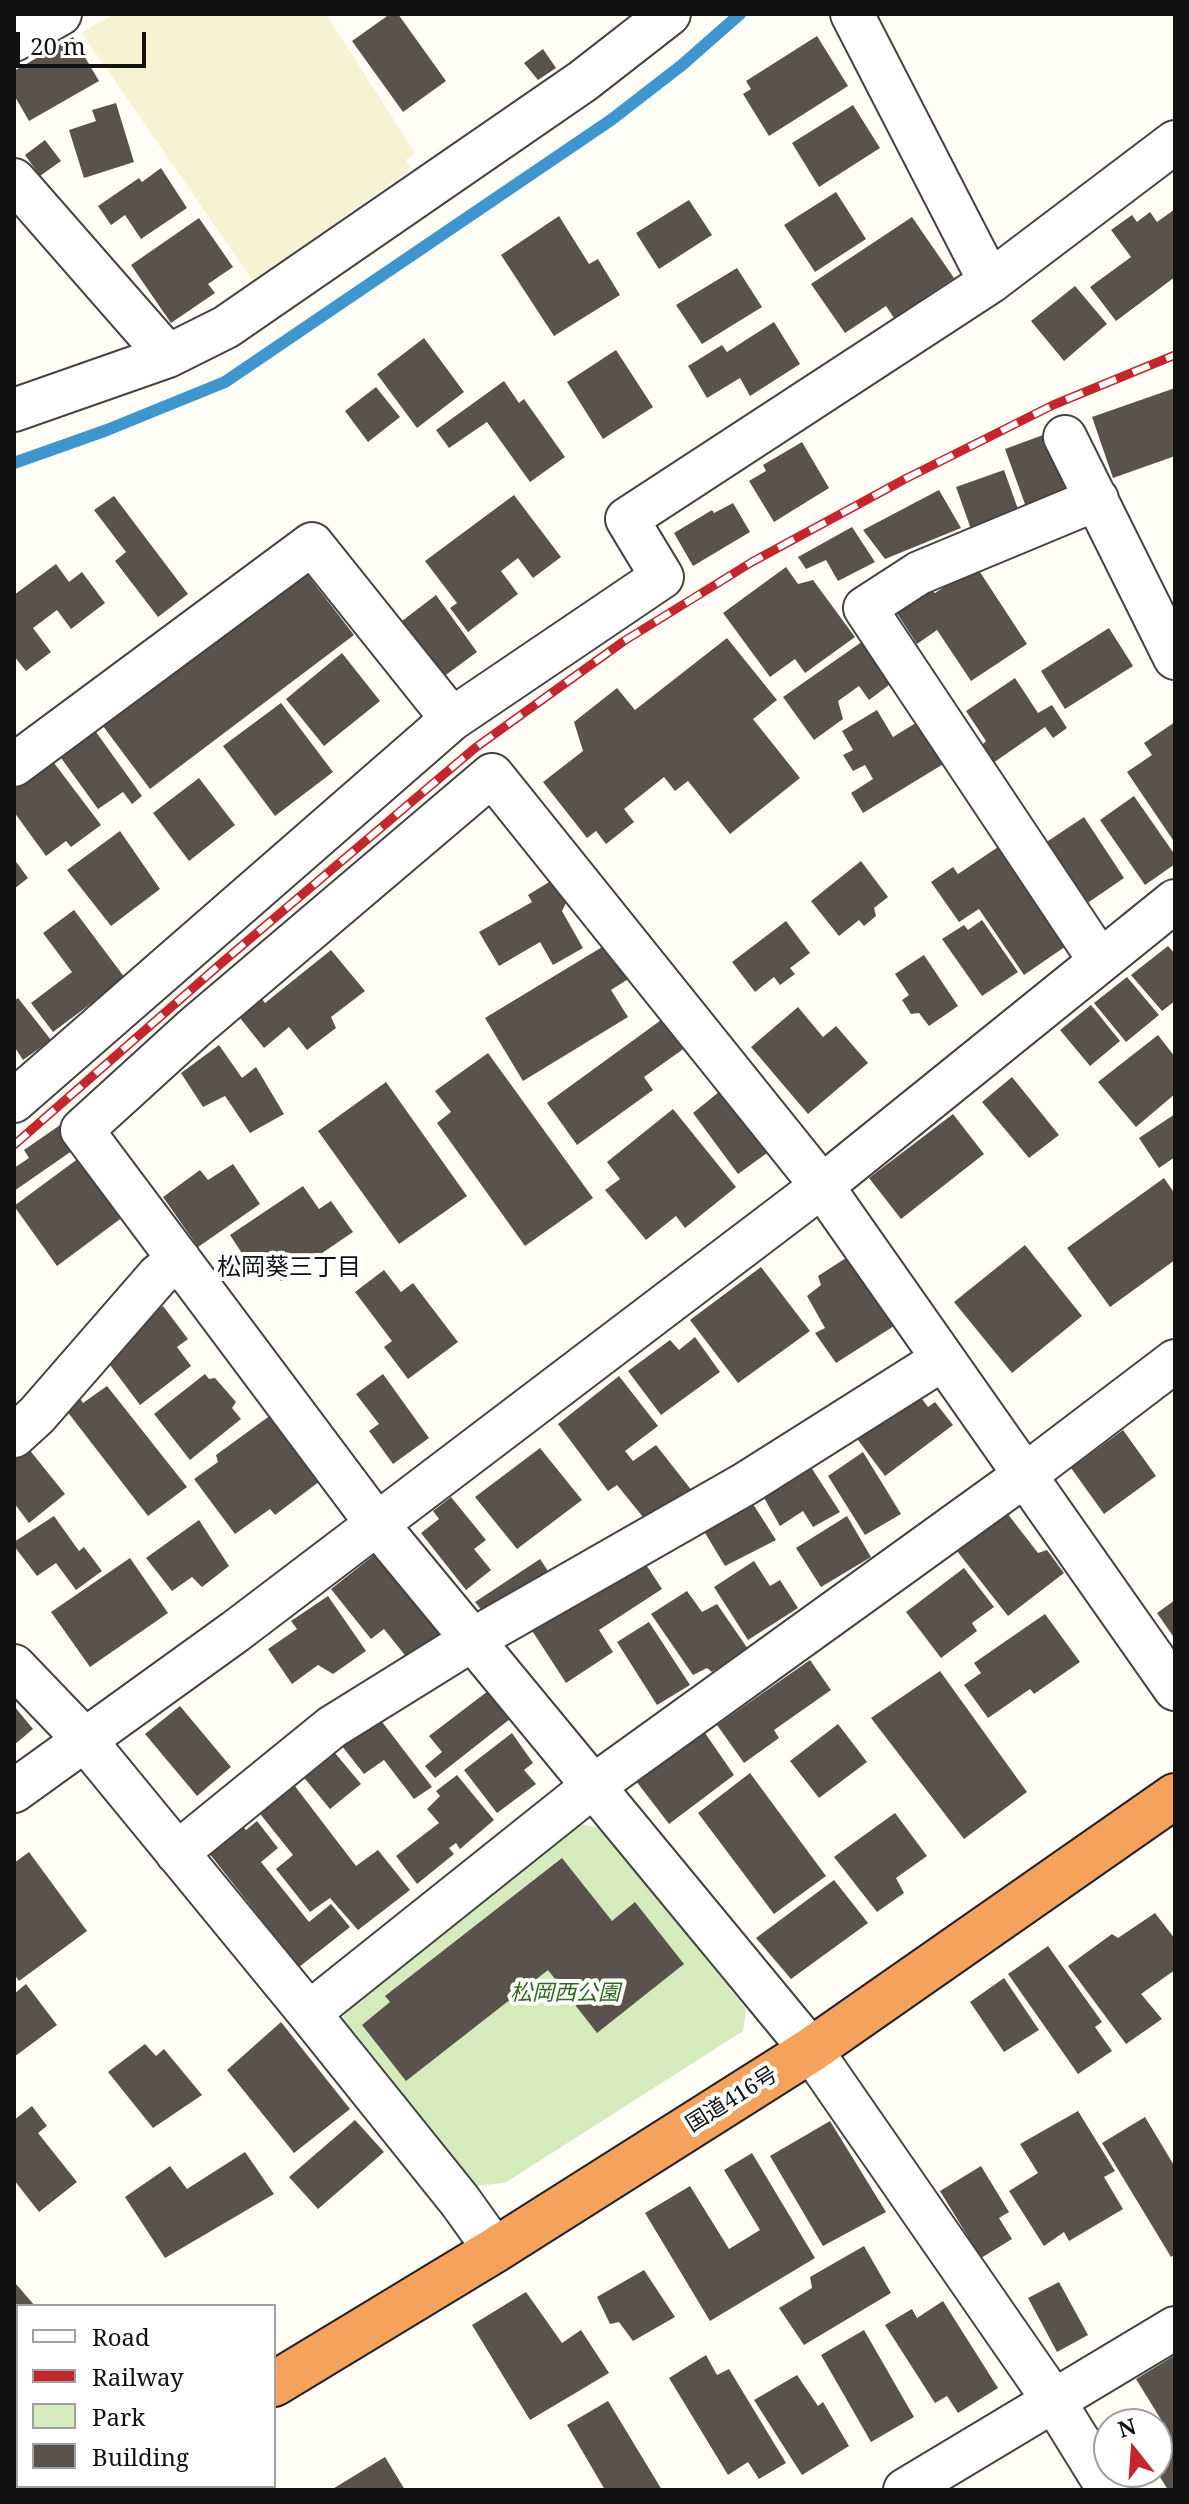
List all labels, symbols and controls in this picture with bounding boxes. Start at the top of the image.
scale bar [20,16,150,66]
text: 20 m [30,29,86,62]
district label: 松岡葵三丁目 [217,1254,361,1282]
park label: 松岡西公園 [510,1981,620,2007]
street label: 国道416号 [681,2062,783,2138]
legend [16,2304,276,2488]
text: Road [92,2320,150,2353]
text: Railway [92,2360,184,2393]
text: Park [92,2400,145,2433]
north arrow [1093,2408,1173,2488]
text: N [1114,2410,1139,2444]
text: Building [92,2440,189,2473]

